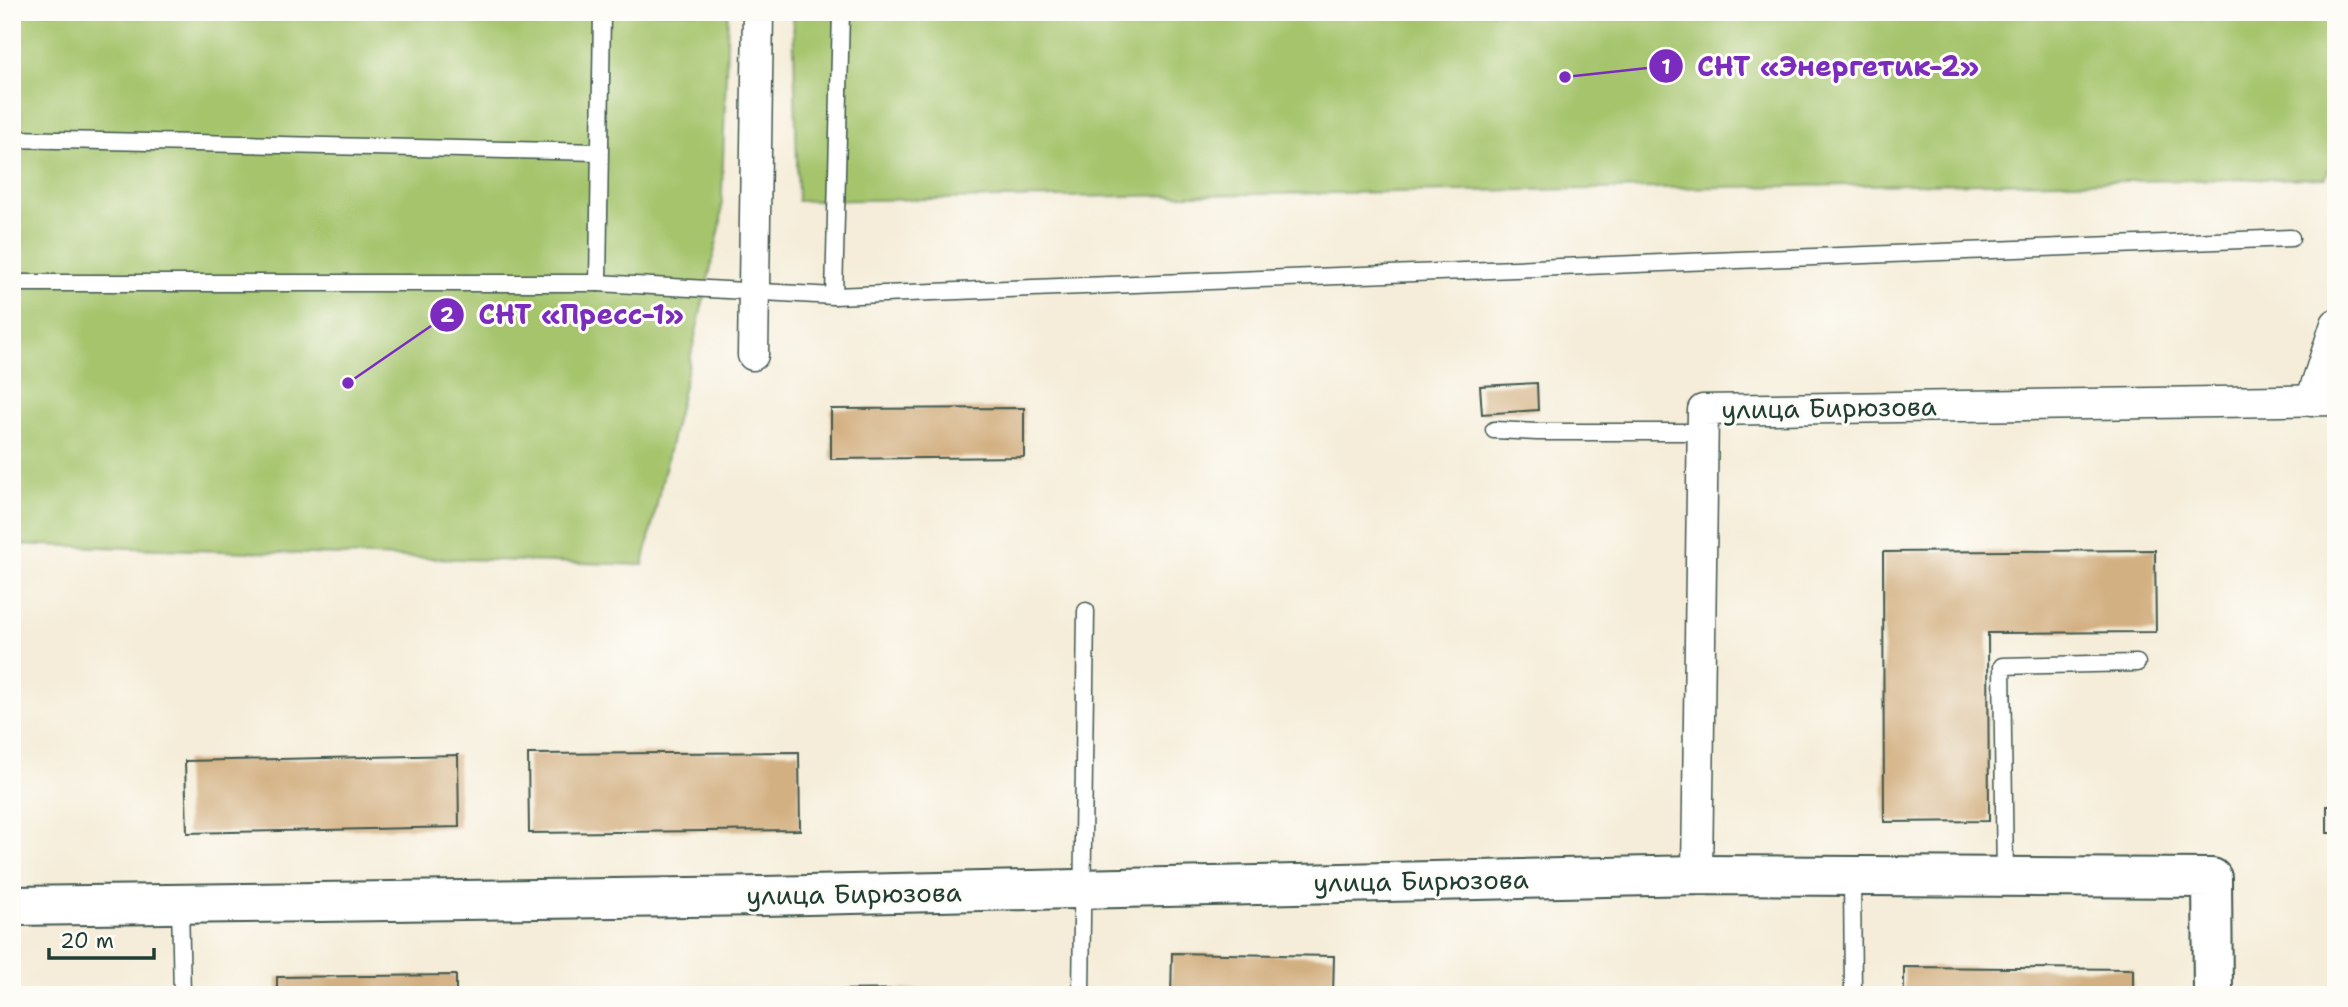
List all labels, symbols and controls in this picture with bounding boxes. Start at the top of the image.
callout: СНТ «Энергетик-2» [1648,42,1993,91]
text: СНТ «Энергетик-2» [1697,47,1979,85]
text: 1 [1661,53,1671,81]
callout: СНТ «Пресс-1» [430,290,698,339]
text: СНТ «Пресс-1» [478,295,684,333]
text: 2 [440,301,455,329]
street label: улица Бирюзова [1721,388,1937,427]
street label: улица Бирюзова [1313,861,1529,900]
street label: улица Бирюзова [746,874,962,913]
scale bar [49,916,154,960]
text: 20 m [60,927,114,955]

